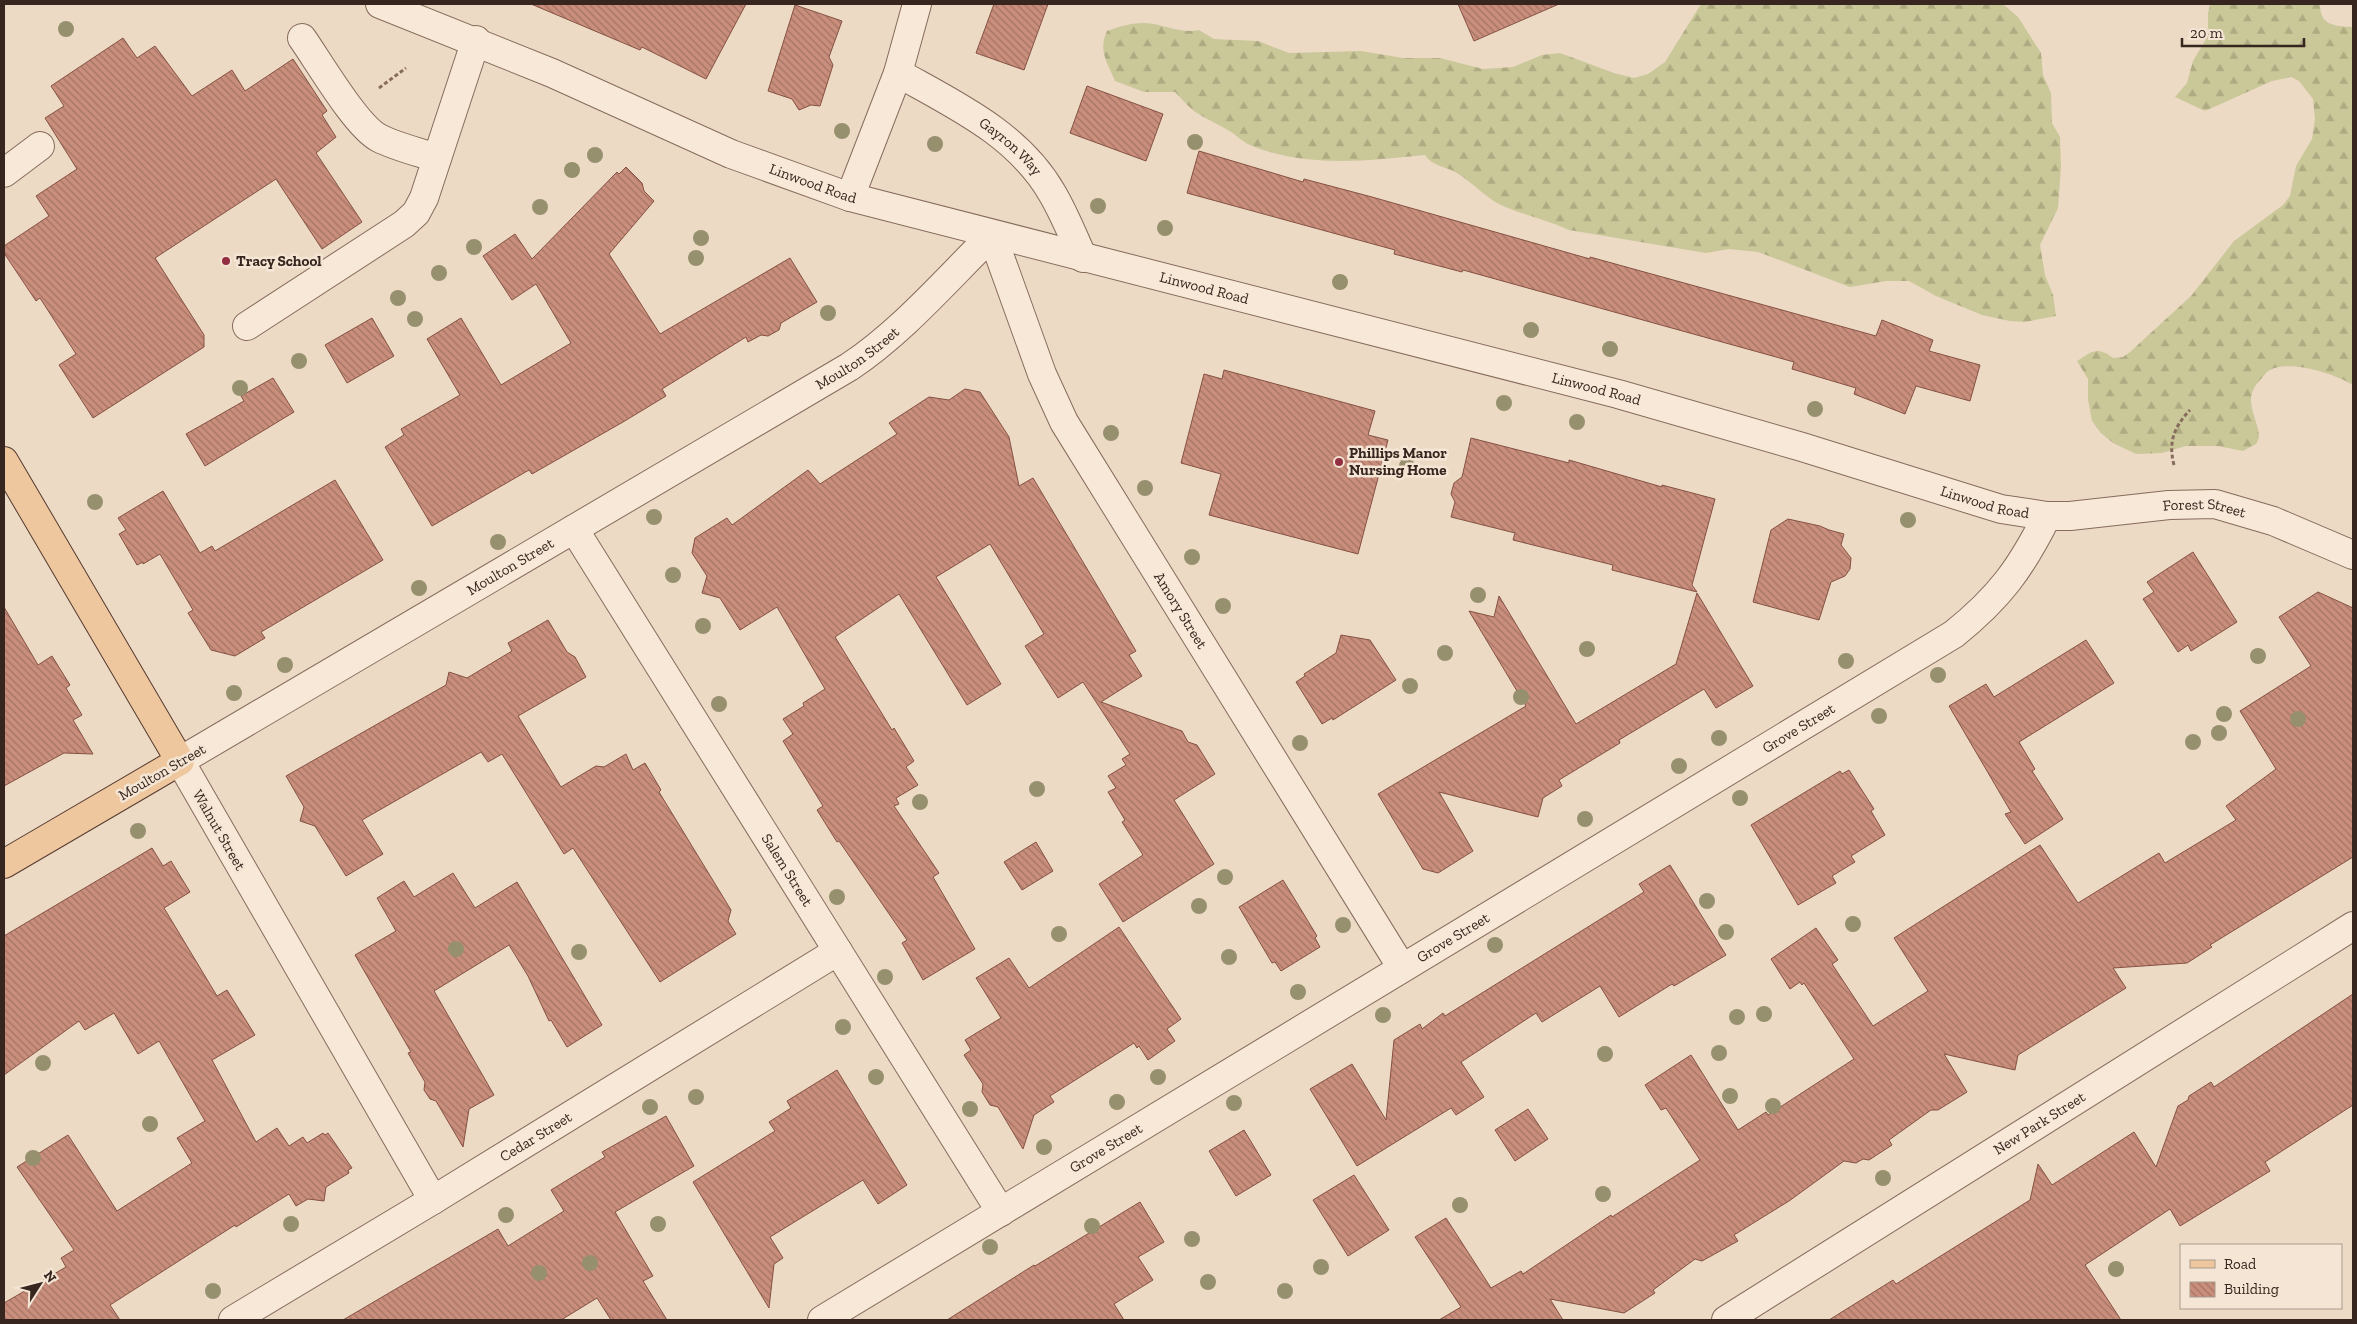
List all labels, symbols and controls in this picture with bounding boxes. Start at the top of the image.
scale bar [2182,15,2304,47]
text: 20 m [2190,24,2223,42]
street label: Gayron Way [976,114,1046,179]
street label: Linwood Road [767,160,859,207]
place label: Tracy School [236,252,322,270]
marker: Tracy School [220,255,232,267]
street label: Linwood Road [1158,268,1251,308]
street label: Moulton Street [813,322,903,394]
street label: Linwood Road [1550,368,1644,409]
place label: Phillips Manor Nursing Home [1349,444,1447,479]
marker: Phillips Manor Nursing Home [1333,456,1345,468]
street label: Linwood Road [1938,482,2031,522]
street label: Forest Street [2162,495,2249,522]
street label: Moulton Street [464,534,557,599]
street label: Amory Street [1150,569,1211,652]
street label: Grove Street [1759,699,1839,757]
street label: Moulton Street [115,740,209,804]
street label: Walnut Street [189,786,250,874]
street label: Salem Street [758,830,817,910]
street label: Grove Street [1414,908,1493,966]
street label: New Park Street [1990,1087,2089,1159]
street label: Cedar Street [497,1108,576,1166]
street label: Grove Street [1066,1119,1146,1177]
legend [2180,1244,2342,1309]
text: Road [2224,1255,2257,1273]
north arrow [15,1259,65,1309]
text: N [40,1267,60,1286]
text: Building [2224,1280,2279,1298]

